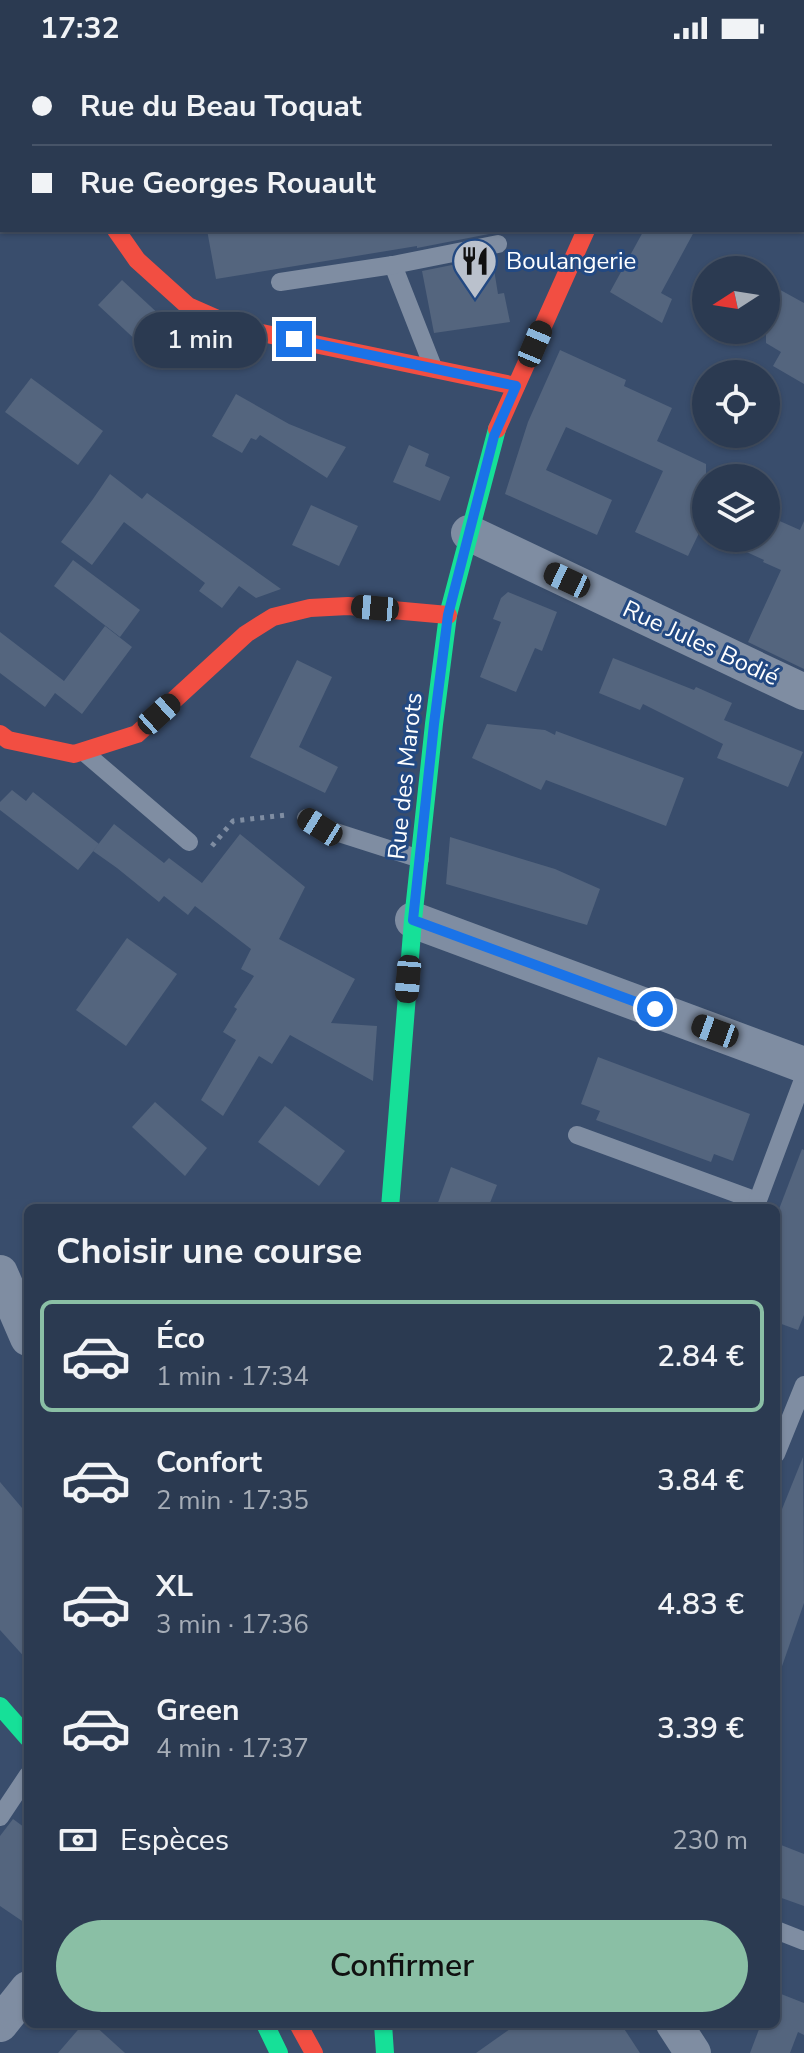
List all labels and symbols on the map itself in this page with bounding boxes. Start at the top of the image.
restaurant icon: Boulangerie [451,237,499,300]
place label: Boulangerie [506,245,636,277]
north arrow [692,256,780,344]
callout: 1 min [134,311,266,367]
car [515,317,555,371]
route end [276,321,312,357]
car [540,559,594,601]
street label: Rue Jules Bodié [618,593,784,693]
car [350,594,400,622]
car [133,689,185,739]
street label: Rue des Marots [380,691,430,861]
car [293,804,347,850]
car [394,954,422,1004]
route start [637,991,673,1027]
car [688,1012,742,1050]

